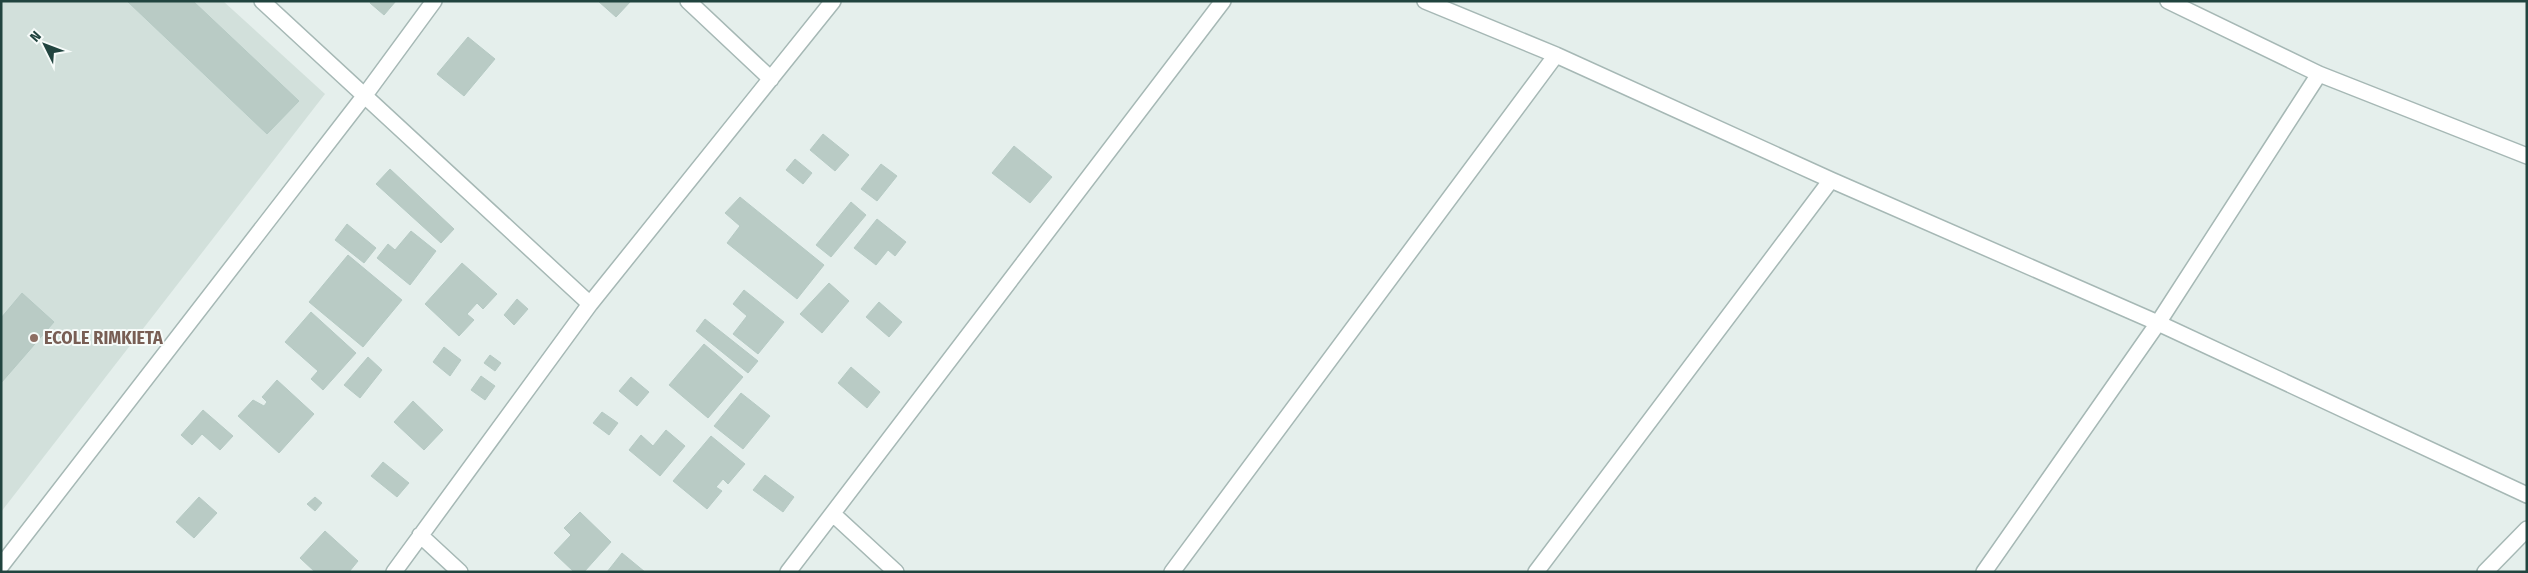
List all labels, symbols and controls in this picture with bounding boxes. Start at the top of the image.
north arrow [20,20,70,70]
text: N [27,28,45,45]
place label: ECOLE RIMKIETA [44,327,163,349]
marker: ECOLE RIMKIETA [28,332,40,344]

